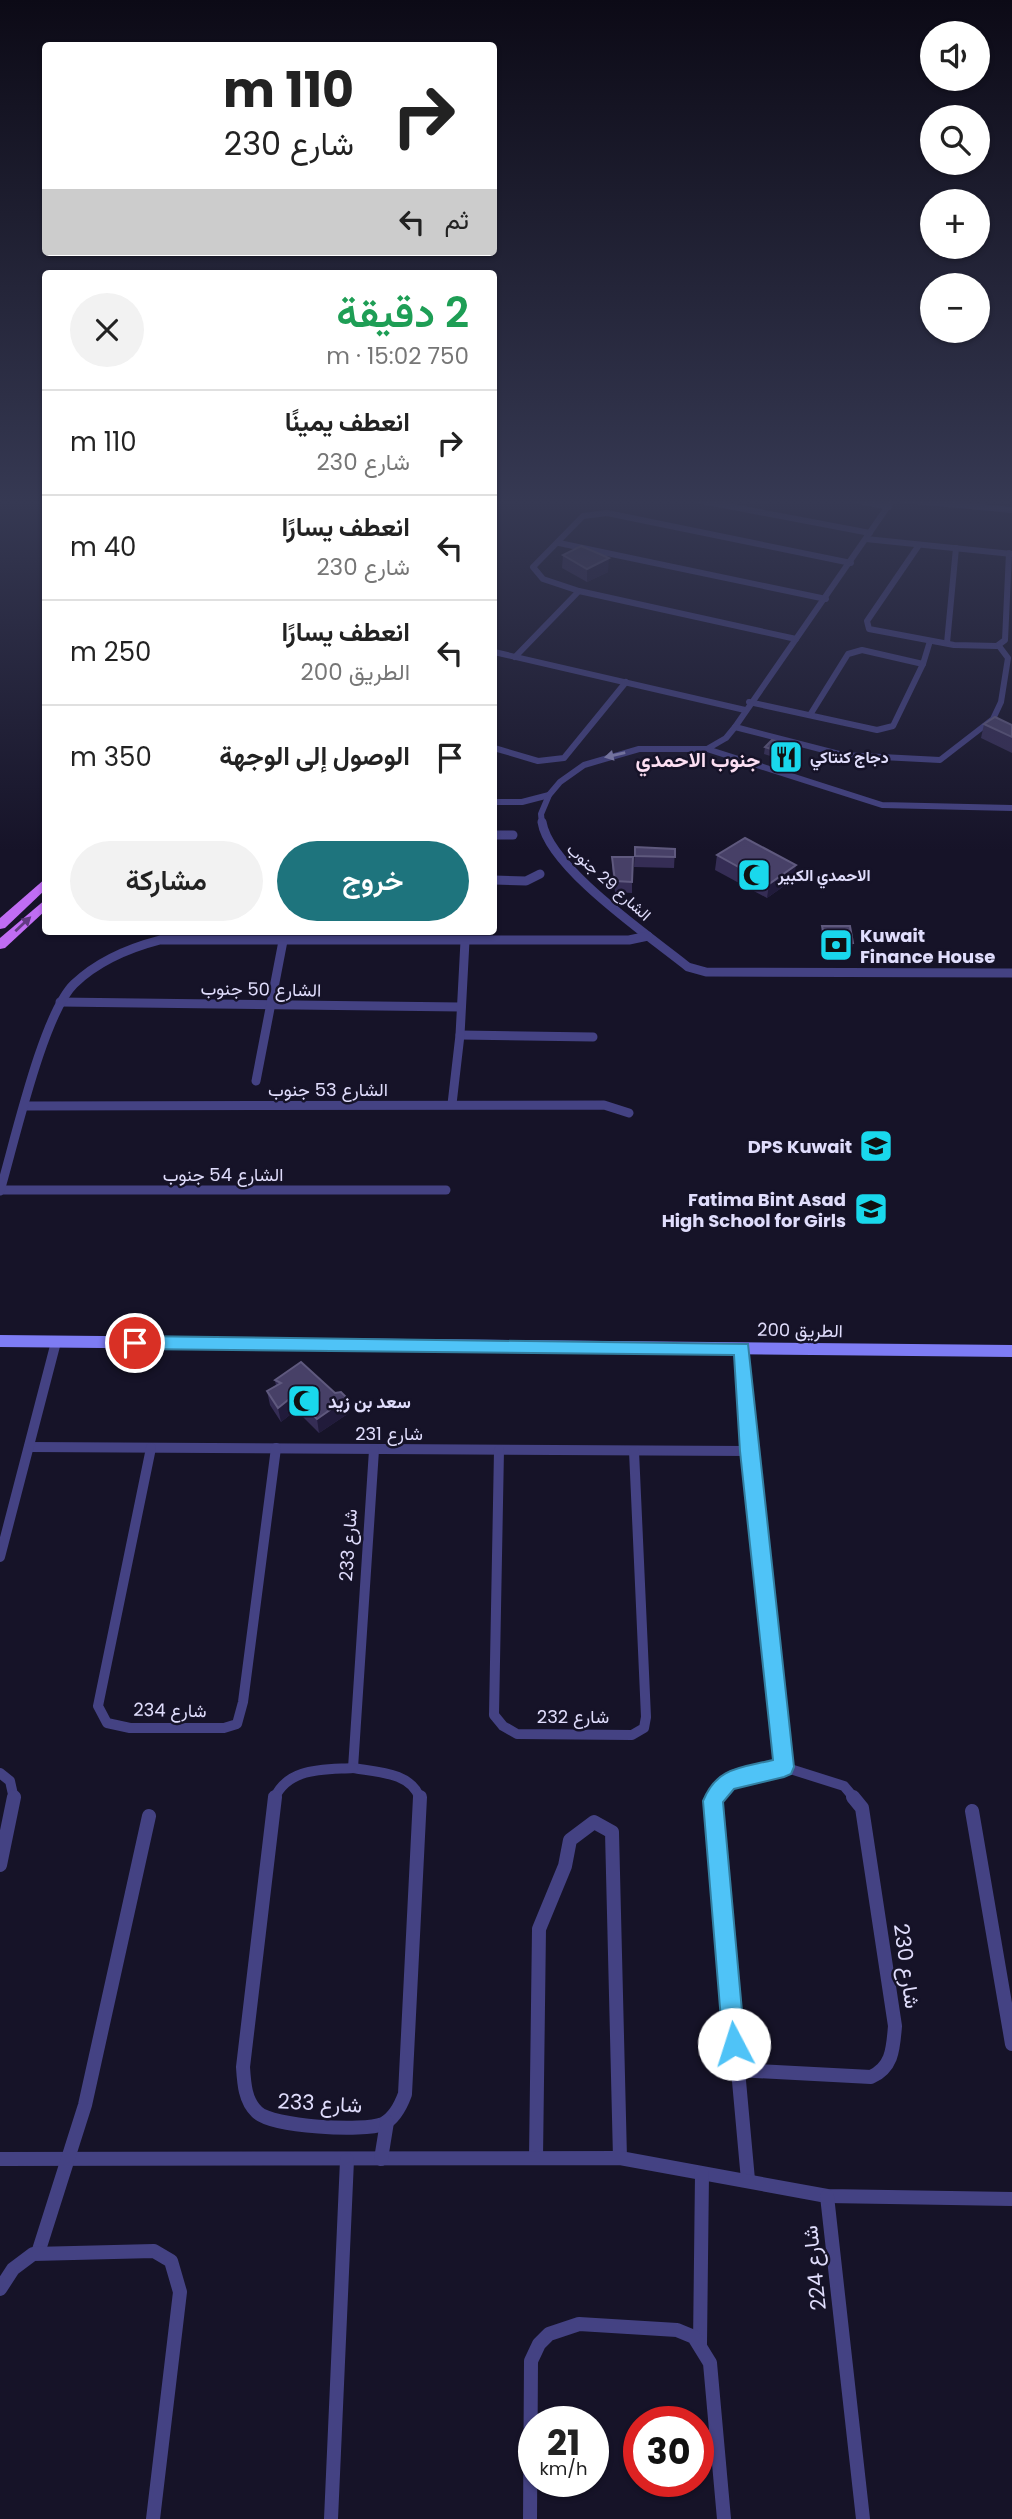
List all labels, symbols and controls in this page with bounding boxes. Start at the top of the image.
map controls [920,21,990,343]
button: sound [920,21,990,91]
text: 110 m [223,56,354,124]
icon: right [378,70,469,161]
button: search [920,105,990,175]
text: شارع 230 [224,121,354,166]
button: + [920,189,990,259]
text: ثم [445,202,469,238]
icon: left [393,203,431,241]
button: − [920,273,990,343]
text: 2 دقيقة [336,283,469,342]
button: close [70,293,144,367]
text: 750 m · 15:02 [326,340,469,372]
text: انعطف يمينًا [285,404,410,440]
text: 110 m [70,424,137,460]
icon: right [431,424,469,462]
text: شارع 230 [316,446,410,478]
text: انعطف يسارًا [281,509,410,545]
text: 40 m [70,529,136,565]
icon: left [431,529,469,567]
text: شارع 230 [316,551,410,583]
text: انعطف يسارًا [281,614,410,650]
text: 250 m [70,634,151,670]
icon: left [431,634,469,672]
text: الطريق 200 [300,656,410,688]
text: الوصول إلى الوجهة [219,738,410,774]
restaurant icon: دجاج كنتاكي [767,738,805,776]
text: 350 m [70,739,152,775]
icon: arrive [431,739,469,777]
district label: جنوب الاحمدي [636,745,760,777]
place label: دجاج كنتاكي [810,746,889,771]
one-way arrow [604,749,626,760]
street label: الشارع 29 جنوب [562,838,656,926]
button: مشاركة [70,841,263,921]
button: خروج [277,841,469,921]
mosque icon: الاحمدي الكبير [735,856,773,894]
place label: الاحمدي الكبير [777,864,871,889]
one-way arrow [14,917,31,933]
place label: Kuwait Finance House [860,923,995,969]
bank icon: Kuwait Finance House [817,926,855,964]
street label: الشارع 50 جنوب [200,975,322,1003]
street label: الشارع 53 جنوب [268,1077,388,1102]
school or university icon: DPS Kuwait [857,1127,895,1165]
place label: DPS Kuwait [748,1134,852,1159]
street label: الشارع 54 جنوب [163,1162,283,1187]
place label: Fatima Bint Asad High School for Girls [662,1187,846,1233]
school or university icon: Fatima Bint Asad High School for Girls [852,1190,890,1228]
pin [105,1313,165,1373]
street label: الطريق 200 [757,1317,843,1343]
icon: arrive [116,1324,154,1362]
mosque icon: سعد بن زيد [285,1382,323,1420]
place label: سعد بن زيد [328,1389,411,1414]
street label: شارع 231 [355,1421,423,1446]
street label: شارع 233 [333,1508,363,1582]
street label: شارع 234 [133,1697,207,1723]
street label: شارع 232 [537,1704,609,1729]
street label: شارع 230 [887,1922,927,2010]
position arrow [697,2007,771,2081]
street label: شارع 233 [277,2086,363,2120]
street label: شارع 224 [795,2224,833,2312]
speed limit sign: 30 [623,2406,714,2497]
text: 21 [547,2418,580,2467]
text: km/h [540,2456,587,2481]

